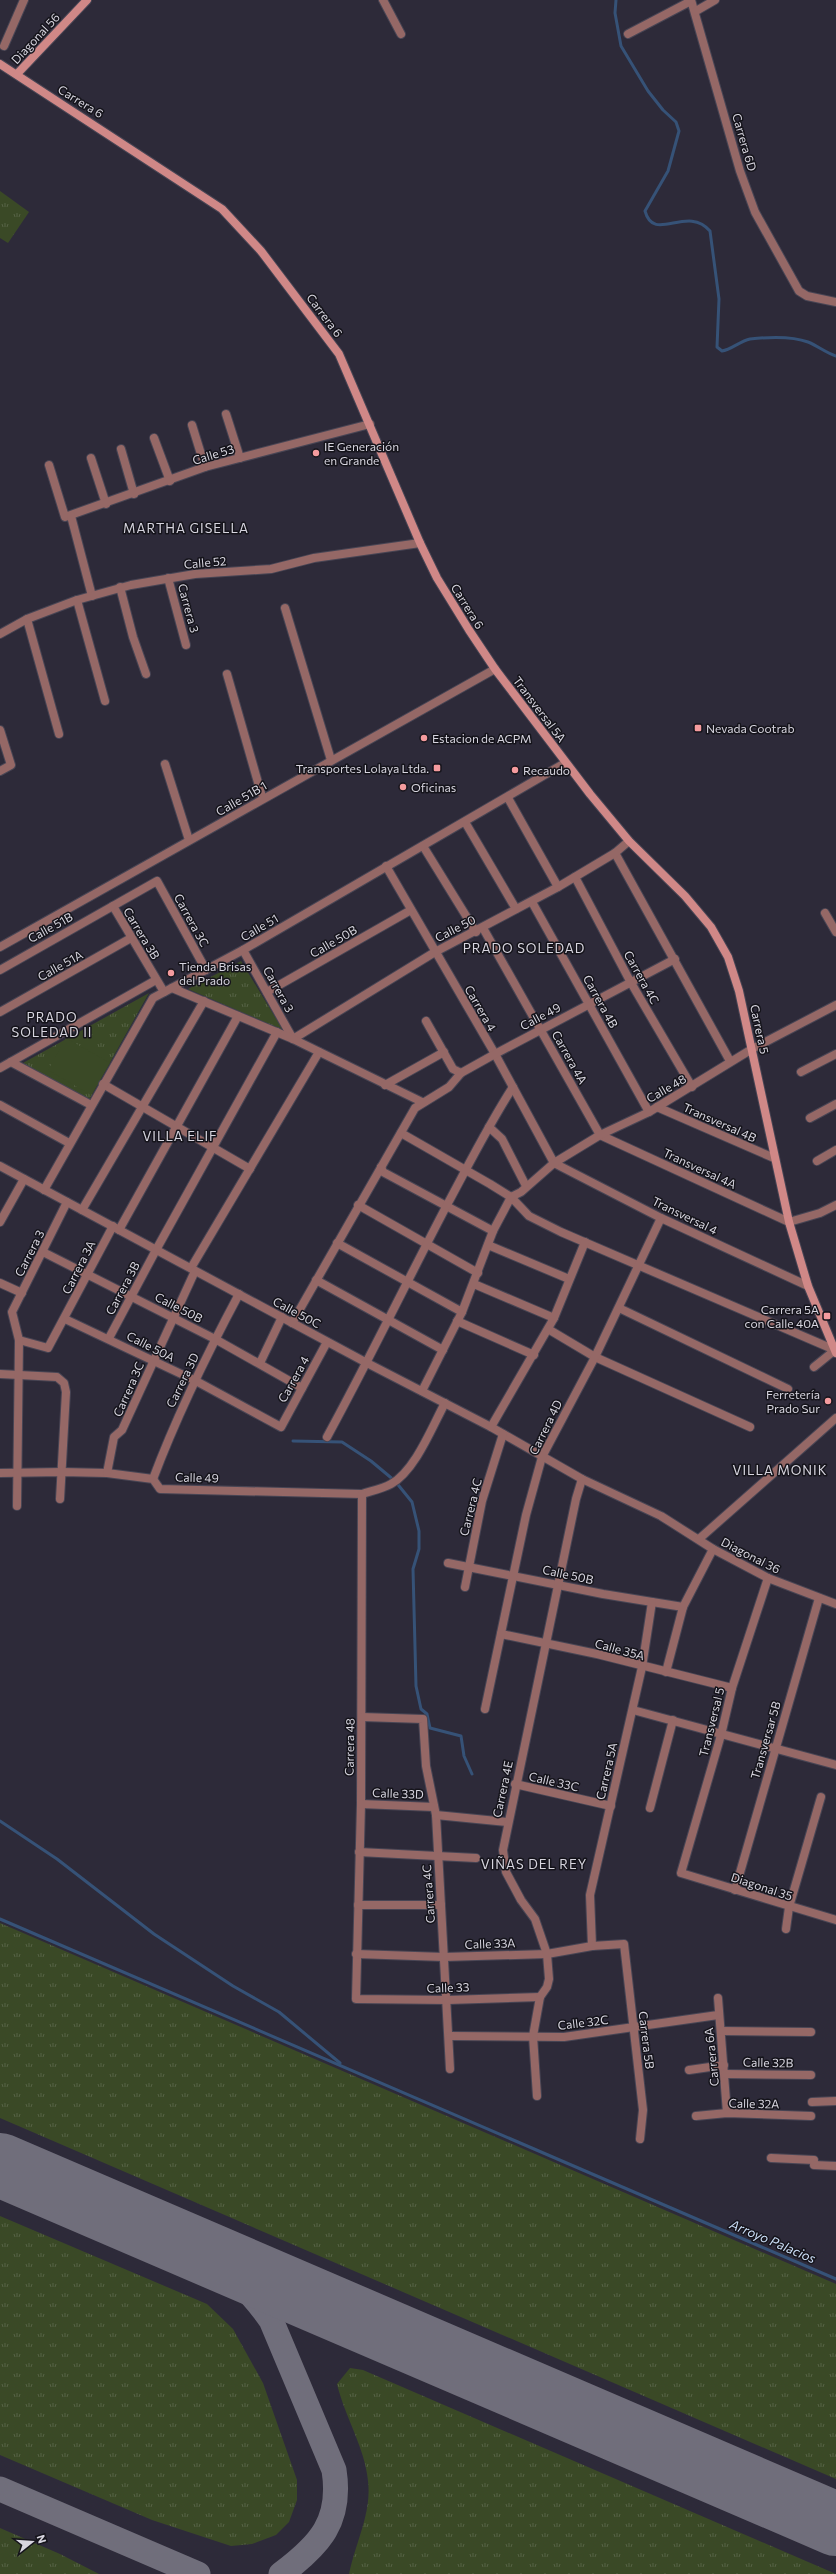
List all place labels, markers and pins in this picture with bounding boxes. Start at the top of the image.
place label: IE Generación en Grande [324,439,399,467]
marker: IE Generación en Grande [311,448,321,458]
place label: Nevada Cootrab [706,721,794,735]
marker: Nevada Cootrab [693,723,703,733]
place label: Estacion de ACPM [432,731,532,745]
marker: Estacion de ACPM [419,733,429,743]
place label: Transportes Lolaya Ltda. [296,761,429,775]
marker: Transportes Lolaya Ltda. [432,763,442,773]
place label: Recaudo [523,763,570,777]
marker: Recaudo [510,765,520,775]
place label: Oficinas [411,780,456,794]
marker: Oficinas [398,782,408,792]
place label: Tienda Brisas del Prado [179,959,251,987]
marker: Tienda Brisas del Prado [166,968,176,978]
place label: Carrera 5A con Calle 40A [744,1302,819,1330]
marker: Carrera 5A con Calle 40A [822,1311,832,1321]
place label: Ferretería Prado Sur [766,1387,820,1415]
marker: Ferretería Prado Sur [823,1396,833,1406]

